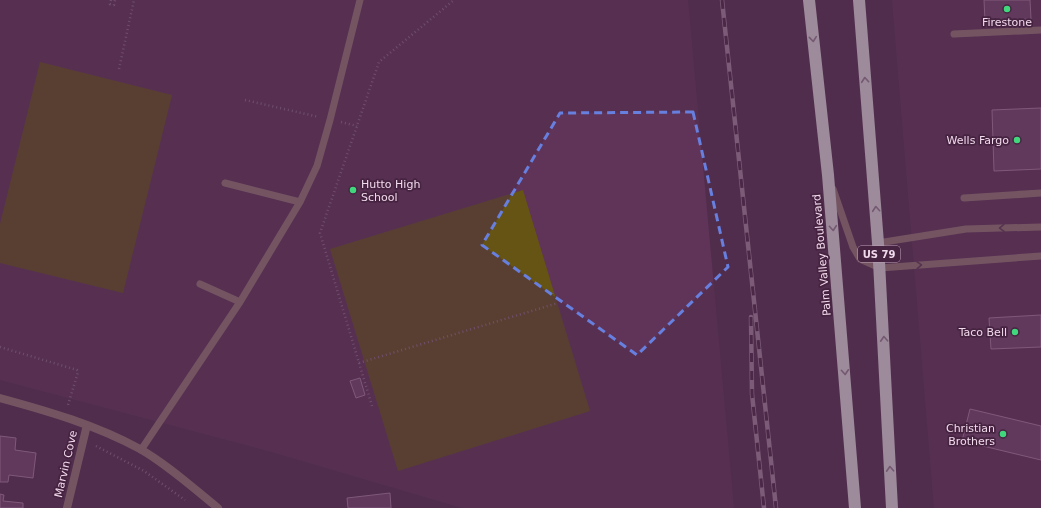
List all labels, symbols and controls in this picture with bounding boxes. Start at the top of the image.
marker: Firestone [1002,4,1012,14]
place label: Firestone [982,16,1032,29]
one-way arrow [808,36,817,42]
one-way arrow [861,77,870,83]
place label: Wells Fargo [947,134,1009,147]
marker: Wells Fargo [1012,135,1022,145]
place label: Hutto High School [361,178,420,204]
marker: Hutto High School [348,185,358,195]
street label: Palm Valley Boulevard [810,194,834,316]
one-way arrow [871,206,880,213]
one-way arrow [999,223,1005,232]
one-way arrow [828,225,837,231]
road number: US 79 [858,246,900,262]
one-way arrow [916,260,922,269]
place label: Taco Bell [958,326,1007,339]
marker: Taco Bell [1010,327,1020,337]
one-way arrow [879,336,888,342]
one-way arrow [840,369,849,375]
place label: Christian Brothers [946,422,995,448]
street label: Marvin Cove [52,429,80,499]
marker: Christian Brothers [998,429,1008,439]
one-way arrow [886,466,895,472]

